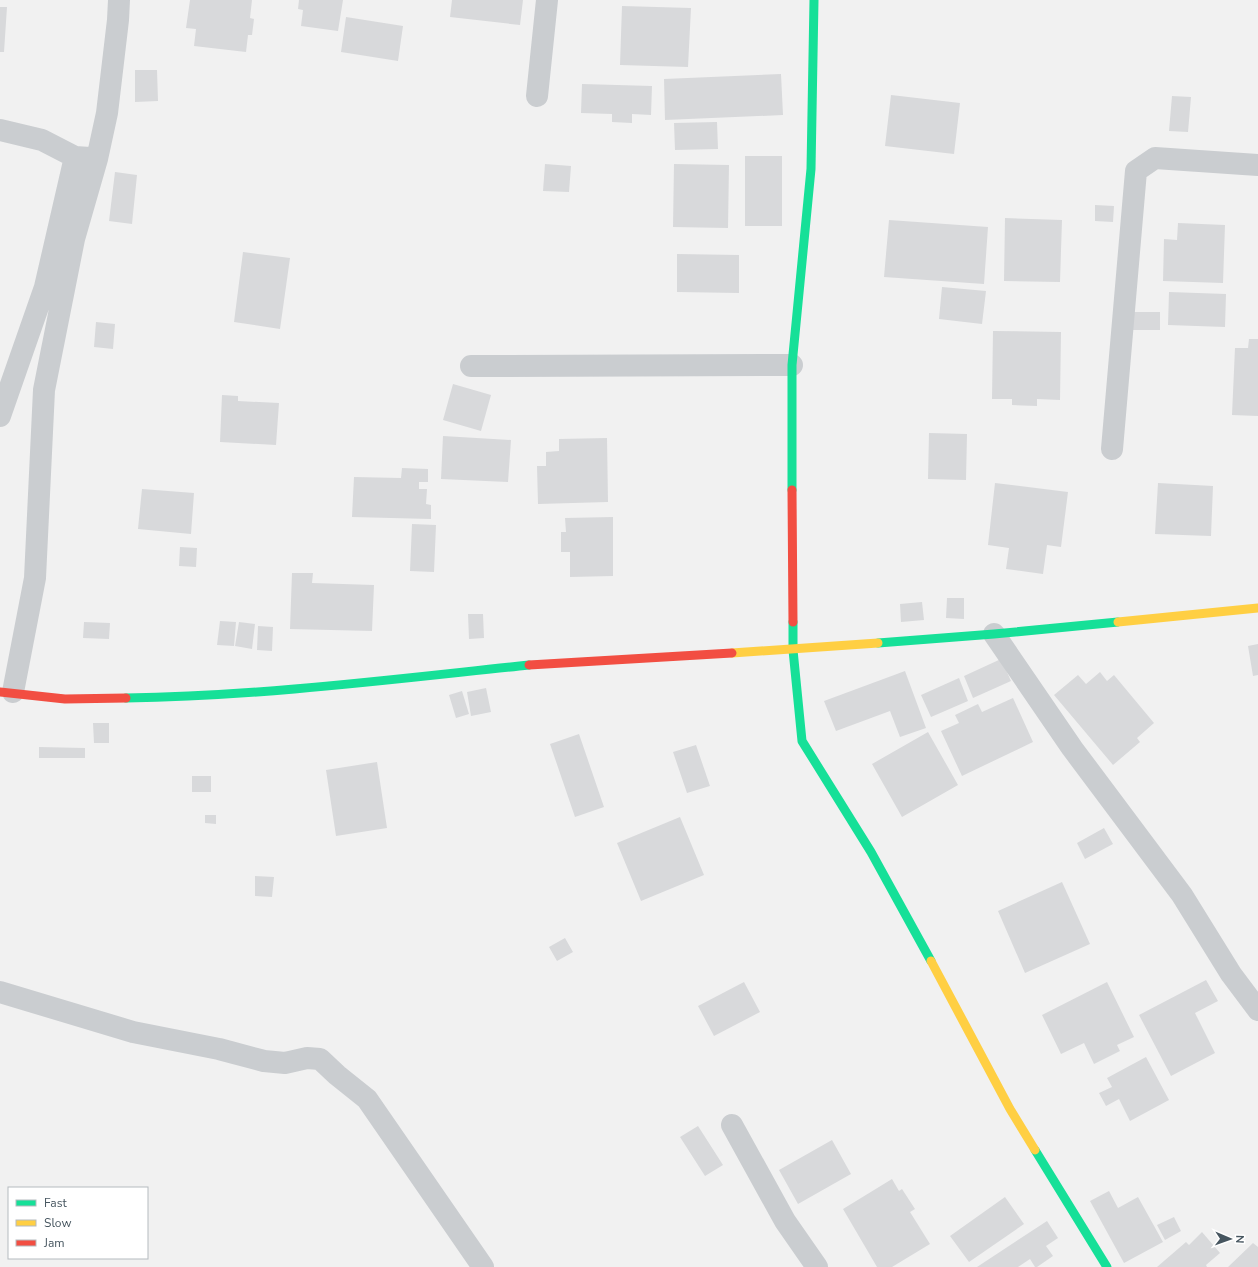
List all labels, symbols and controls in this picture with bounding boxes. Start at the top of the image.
legend [8,1187,148,1259]
text: Fast [44,1195,67,1211]
text: Slow [44,1215,72,1231]
north arrow [1210,1219,1250,1259]
text: Jam [43,1235,65,1251]
text: N [1232,1235,1247,1244]

